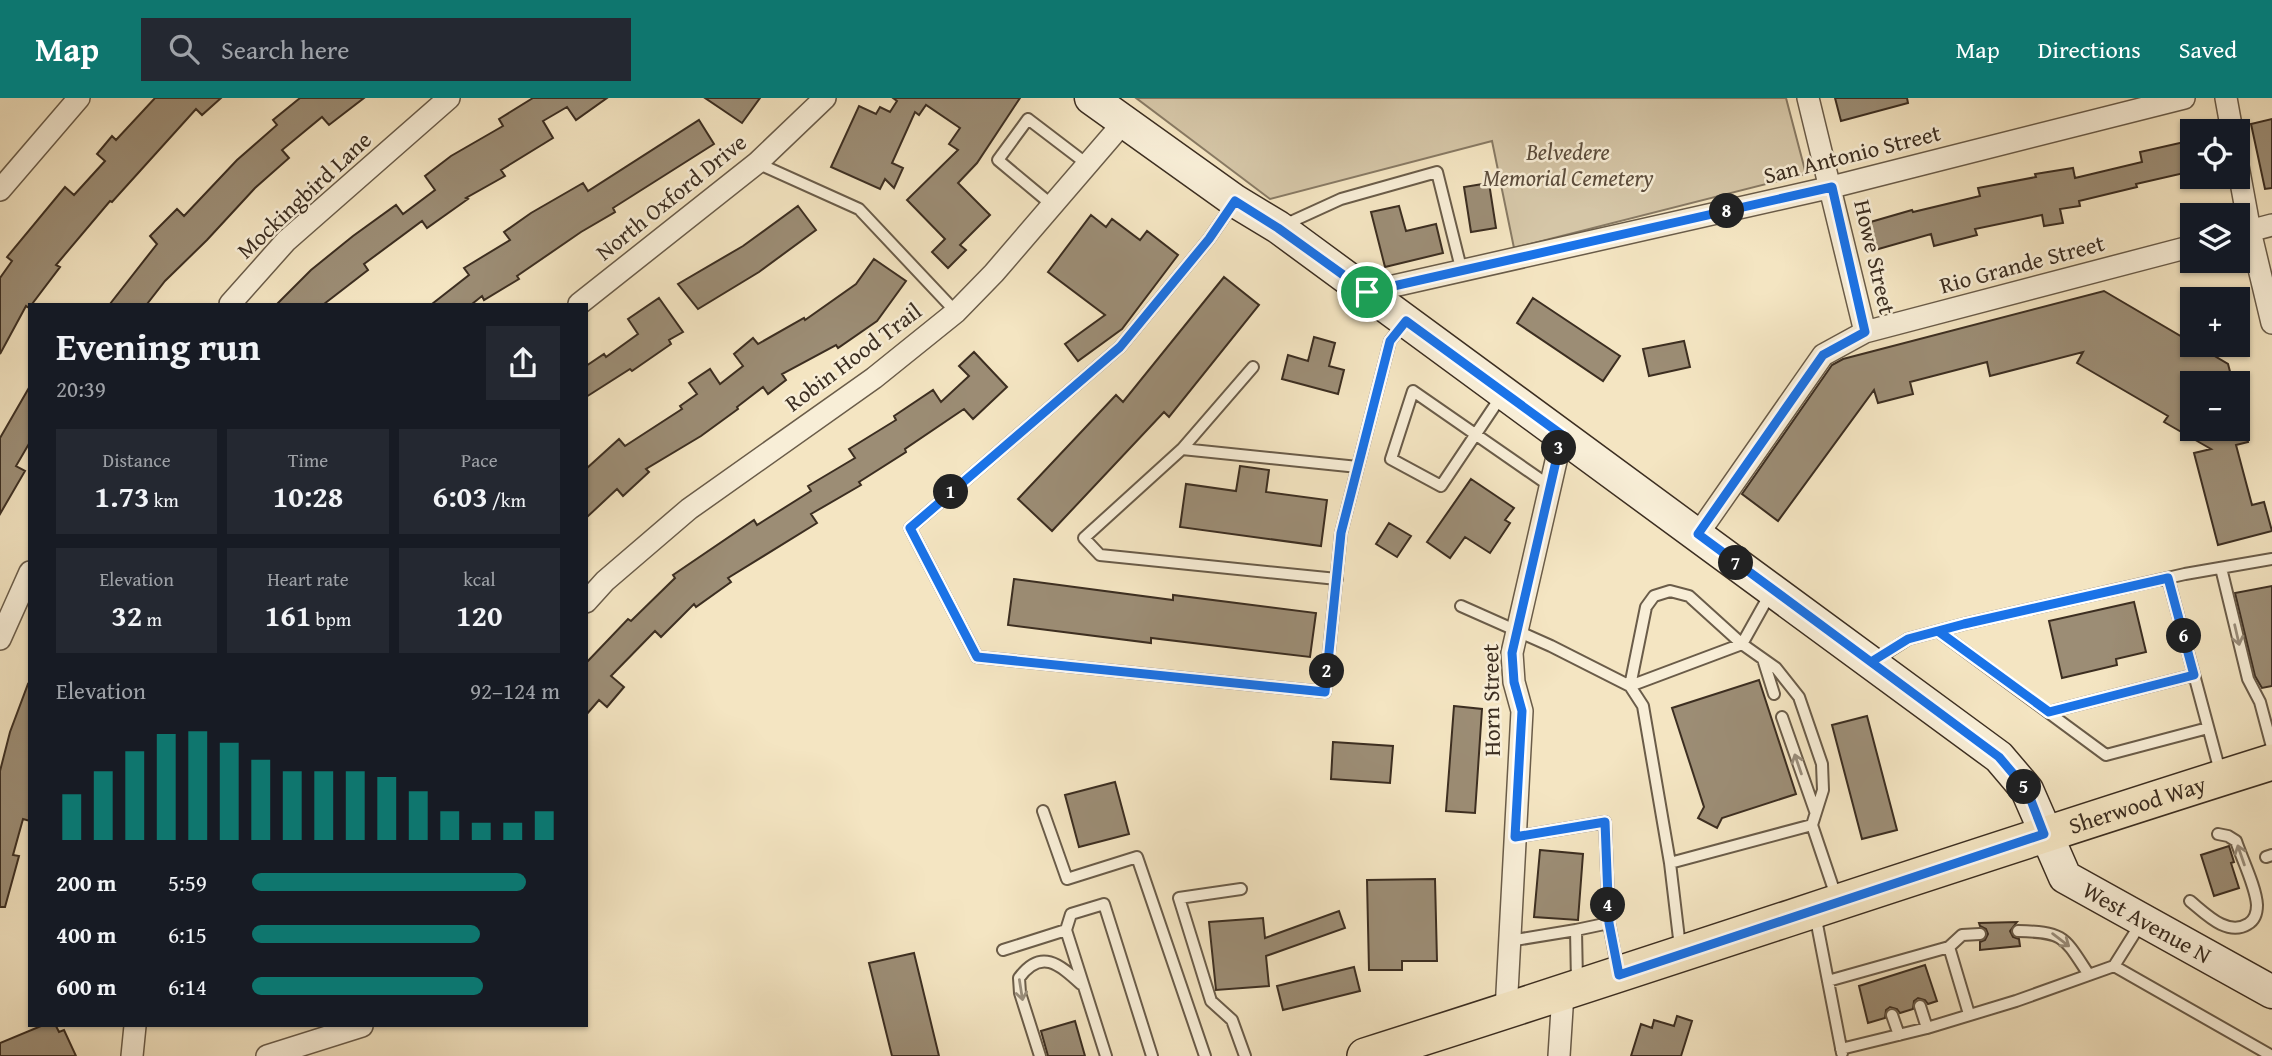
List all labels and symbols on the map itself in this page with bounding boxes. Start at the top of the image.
street label: San Antonio Street [1760,116,1944,191]
street label: Mockingbird Lane [229,123,378,266]
street label: North Oxford Drive [588,125,753,268]
park label: Belvedere Memorial Cemetery [1482,135,1654,194]
pin: 8 [1710,194,1744,228]
street label: Howe Street [1846,196,1905,317]
street label: Rio Grande Street [1936,226,2108,301]
pin [1337,262,1397,322]
street label: Robin Hood Trail [778,294,928,419]
pin: 3 [1542,430,1576,466]
pin: 1 [934,474,968,510]
pin: 7 [1718,546,1754,580]
pin: 6 [2166,618,2202,654]
one-way arrow [2231,623,2244,645]
street label: Horn Street [1473,643,1508,757]
pin: 2 [1310,654,1344,688]
one-way arrow [1791,753,1804,775]
street label: Sherwood Way [2064,767,2210,842]
pin: 5 [2007,770,2042,804]
one-way arrow [2234,845,2246,867]
street label: West Avenue N [2077,873,2217,971]
pin: 4 [1590,888,1626,922]
one-way arrow [2051,932,2070,947]
one-way arrow [1015,978,1028,1001]

